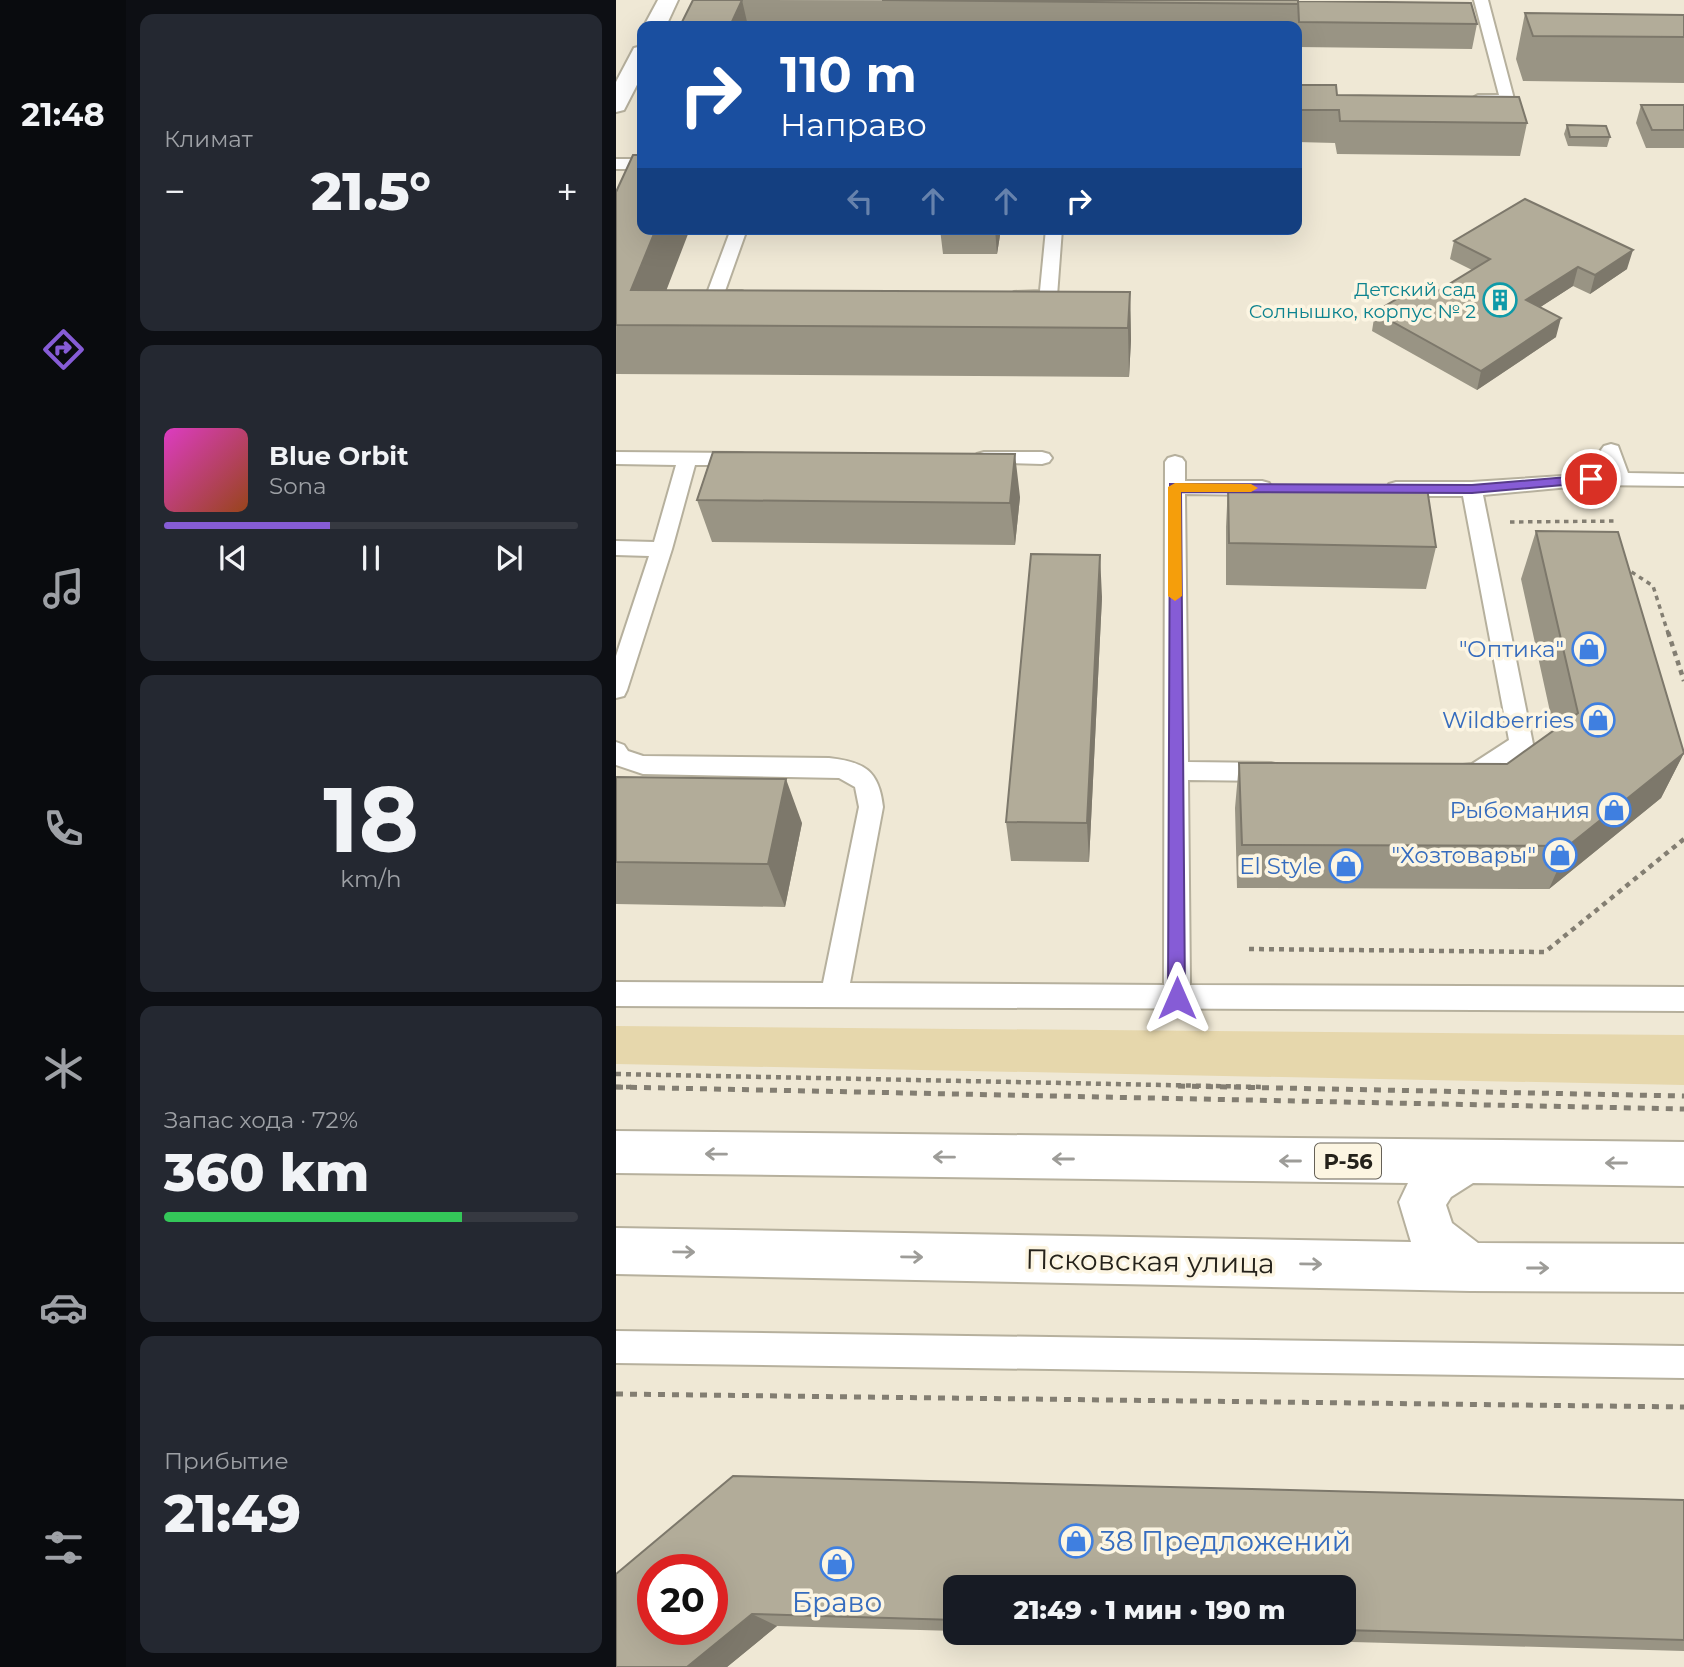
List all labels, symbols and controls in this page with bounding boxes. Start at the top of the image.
text: 110 m [780,45,917,104]
icon: right [665,49,756,140]
text: 21:48 [21,95,105,134]
text: Направо [780,105,927,144]
text: Климат [164,125,253,153]
text: 21.5° [311,160,431,223]
text: − [164,168,186,215]
text: + [556,168,578,215]
icon: left [841,182,879,220]
icon: ahead [914,182,952,220]
icon: ahead [987,182,1025,220]
icon: right [1060,182,1098,220]
place label: Детский сад Солнышко, корпус № 2 [1249,278,1476,323]
building icon: Детский сад Солнышко, корпус № 2 [1481,281,1519,319]
icon: directions [39,325,88,374]
text: Blue Orbit [269,440,408,472]
pin [1561,449,1621,509]
icon: arrive [1572,460,1610,498]
text: Sona [269,472,327,500]
icon: previous [214,539,252,577]
icon: pause [352,539,390,577]
icon: next [490,539,528,577]
icon: music [39,564,88,613]
shop icon: "Оптика" [1570,630,1608,668]
place label: "Оптика" [1459,635,1564,663]
shop icon: Wildberries [1579,701,1617,739]
place label: Wildberries [1442,706,1574,734]
text: 18 [323,764,419,875]
shop icon: Рыбомания [1595,791,1633,829]
place label: Рыбомания [1450,796,1590,824]
icon: phone [39,804,88,853]
shop icon: "Хозтовары" [1541,836,1579,874]
place label: "Хозтовары" [1391,841,1536,869]
shop icon: El Style [1327,847,1365,885]
place label: El Style [1239,852,1322,880]
text: km/h [340,865,402,893]
position arrow [1140,961,1214,1035]
icon: climate [39,1044,88,1093]
text: Запас хода · 72% [164,1106,358,1134]
text: 360 km [164,1141,369,1204]
road number: Р-56 [1315,1144,1381,1178]
one-way arrow [705,1147,728,1161]
one-way arrow [932,1151,955,1164]
one-way arrow [1052,1152,1075,1166]
one-way arrow [1279,1154,1302,1168]
one-way arrow [1605,1156,1628,1170]
street label: Псковская улица [1025,1242,1275,1280]
one-way arrow [672,1246,695,1259]
one-way arrow [900,1250,923,1263]
one-way arrow [1299,1257,1322,1271]
one-way arrow [1526,1261,1549,1274]
icon: car [39,1283,88,1332]
text: Прибытие [164,1447,289,1475]
text: 21:49 [164,1482,301,1545]
shop icon: 38 Предложений [1057,1522,1095,1560]
icon: filters [39,1523,88,1572]
place label: 38 Предложений [1100,1524,1351,1558]
shop icon: Браво [818,1545,856,1583]
speed limit sign: 20 [637,1554,728,1645]
place label: Браво [792,1585,882,1619]
text: 21:49 · 1 мин · 190 m [1014,1594,1286,1626]

